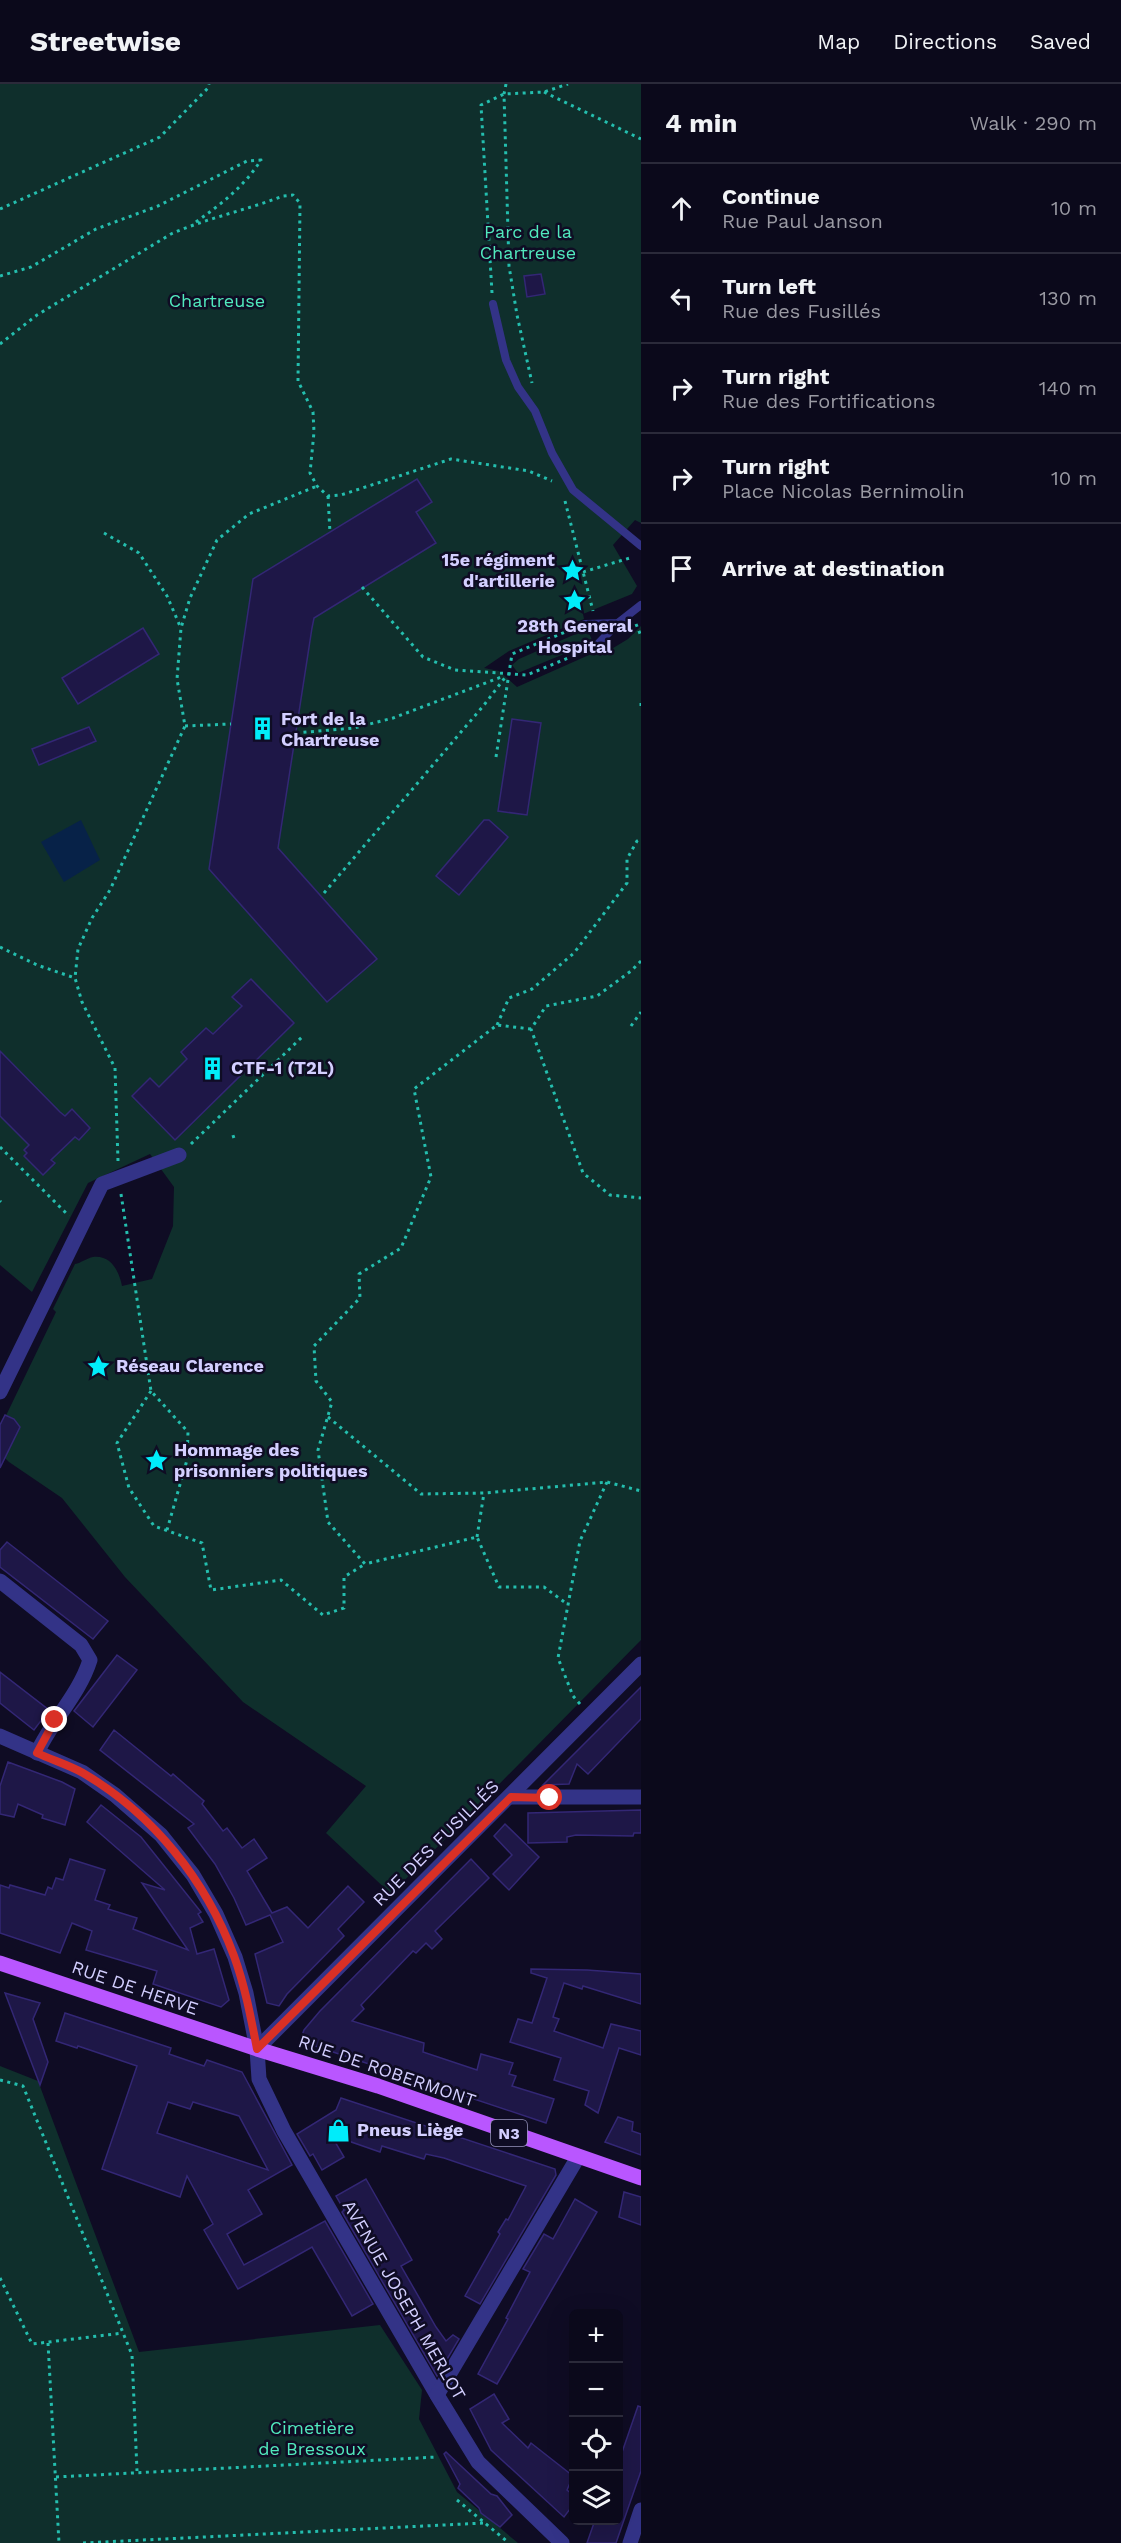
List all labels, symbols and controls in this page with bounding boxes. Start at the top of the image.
text: Streetwise [30,25,181,58]
text: Map [817,29,860,54]
text: Directions [893,29,997,54]
text: Saved [1030,29,1091,54]
text: 4 min [665,108,737,138]
text: Walk · 290 m [970,111,1097,135]
text: Continue [722,184,820,209]
icon: ahead [665,192,698,225]
text: 10 m [1051,196,1097,220]
text: Rue Paul Janson [722,209,883,233]
park label: Parc de la Chartreuse [480,221,576,263]
text: Turn left [722,274,816,299]
icon: left [665,282,698,315]
text: 130 m [1039,286,1097,310]
park label: Chartreuse [169,290,265,311]
text: Rue des Fusillés [722,299,881,323]
text: Turn right [722,364,829,389]
icon: right [665,372,698,405]
text: 140 m [1039,376,1097,400]
text: Rue des Fortifications [722,389,936,413]
text: Turn right [722,454,829,479]
icon: right [665,462,698,495]
text: 10 m [1051,466,1097,490]
text: Place Nicolas Bernimolin [722,479,965,503]
place label: 15e régiment d'artillerie [441,549,555,591]
icon: arrive [665,552,698,585]
text: Arrive at destination [722,556,945,581]
place icon: 15e régiment d'artillerie [560,557,586,583]
place icon: 28th General Hospital [562,587,588,613]
place label: 28th General Hospital [517,615,633,657]
place label: Fort de la Chartreuse [281,708,379,750]
building icon: Fort de la Chartreuse [250,716,276,742]
building icon: CTF-1 (T2L) [200,1055,226,1081]
place label: CTF-1 (T2L) [231,1057,335,1078]
place icon: Réseau Clarence [85,1353,111,1379]
place label: Réseau Clarence [116,1355,264,1376]
place label: Hommage des prisonniers politiques [174,1439,368,1481]
place icon: Hommage des prisonniers politiques [143,1447,169,1473]
route end [41,1706,67,1732]
street label: RUE DES FUSILLÉS [368,1775,503,1910]
route start [536,1784,562,1810]
street label: RUE DE HERVE [69,1956,201,2019]
street label: RUE DE ROBERMONT [296,2030,479,2111]
shop icon: Pneus Liège [326,2117,352,2143]
place label: Pneus Liège [357,2119,464,2140]
road number: N3 [491,2120,527,2146]
street label: AVENUE JOSEPH MERLOT [339,2196,470,2403]
map controls [569,2309,623,2525]
button: + [569,2309,623,2363]
button: − [569,2363,623,2417]
park label: Cimetière de Bressoux [258,2417,366,2459]
button: locate [569,2417,623,2471]
button: layers [569,2471,623,2525]

